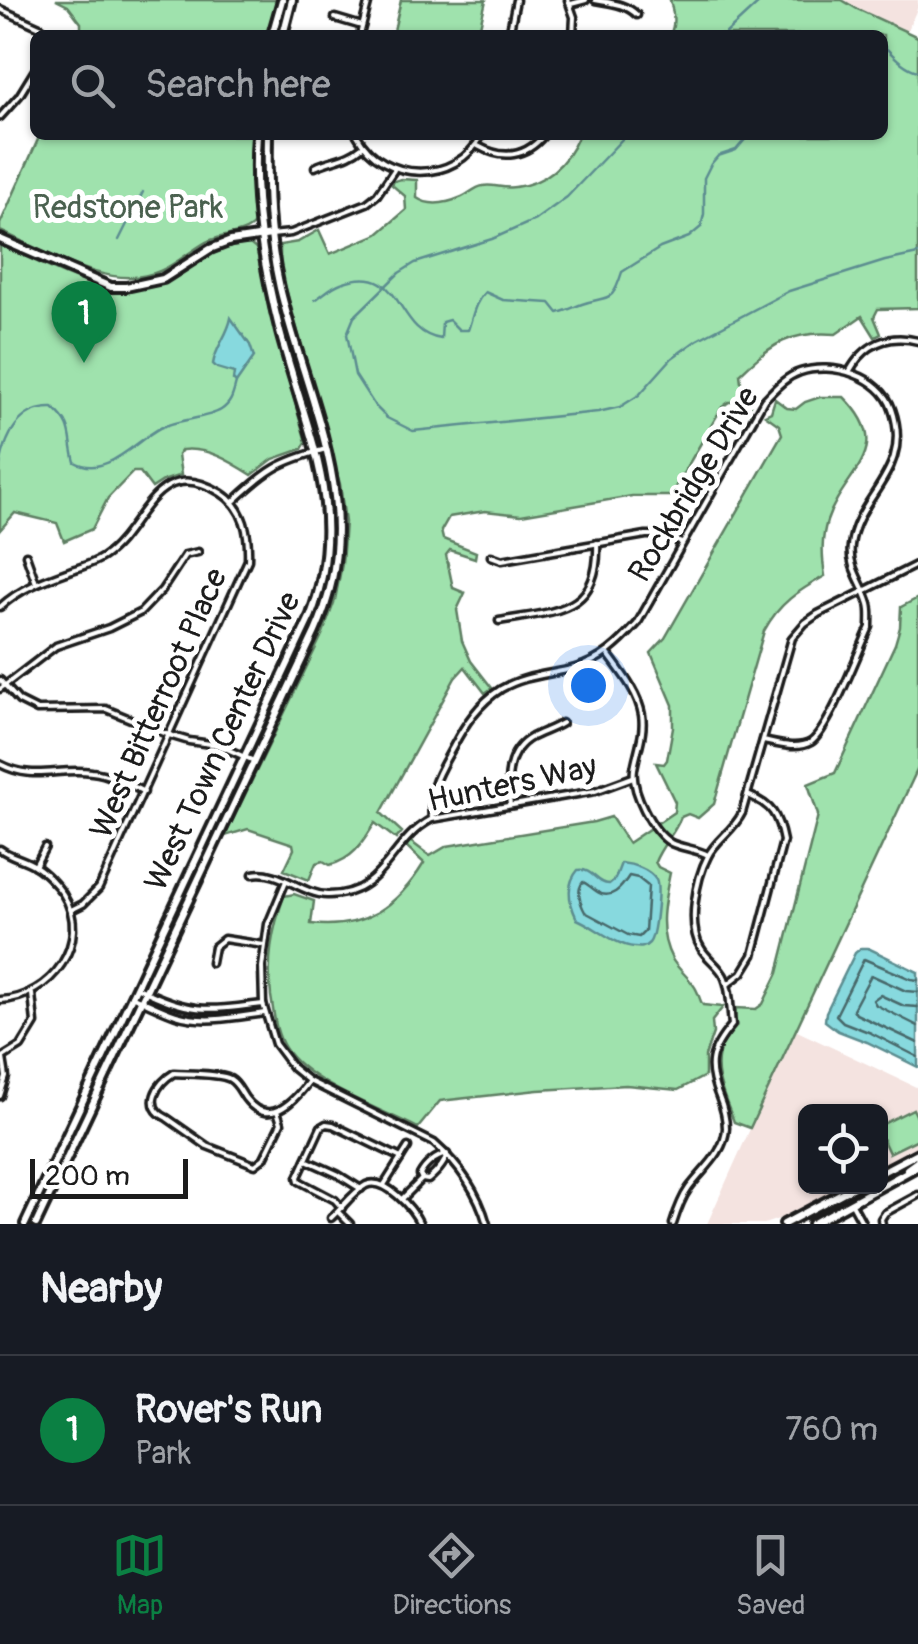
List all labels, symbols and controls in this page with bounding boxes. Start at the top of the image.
search box [30,30,888,140]
icon: search [65,58,120,113]
text: Search here [145,61,331,109]
park label: Redstone Park [33,188,223,228]
pin: 1 [52,280,116,363]
street label: Rockbridge Drive [620,379,768,589]
street label: West Bitterroot Place [81,562,237,845]
street label: West Town Center Drive [136,585,310,897]
your location [563,660,614,711]
street label: Hunters Way [424,747,600,821]
map controls [798,1104,888,1194]
button: locate [798,1104,888,1194]
scale bar [30,1154,188,1198]
text: 200 m [45,1159,130,1194]
text: Nearby [40,1263,162,1315]
text: Rover's Run [135,1386,322,1434]
text: 1 [66,1410,79,1450]
text: 760 m [785,1410,878,1450]
text: Park [135,1434,191,1474]
tab: Map [112,1528,167,1623]
tab: Directions [392,1528,511,1623]
tab: Saved [736,1528,806,1623]

